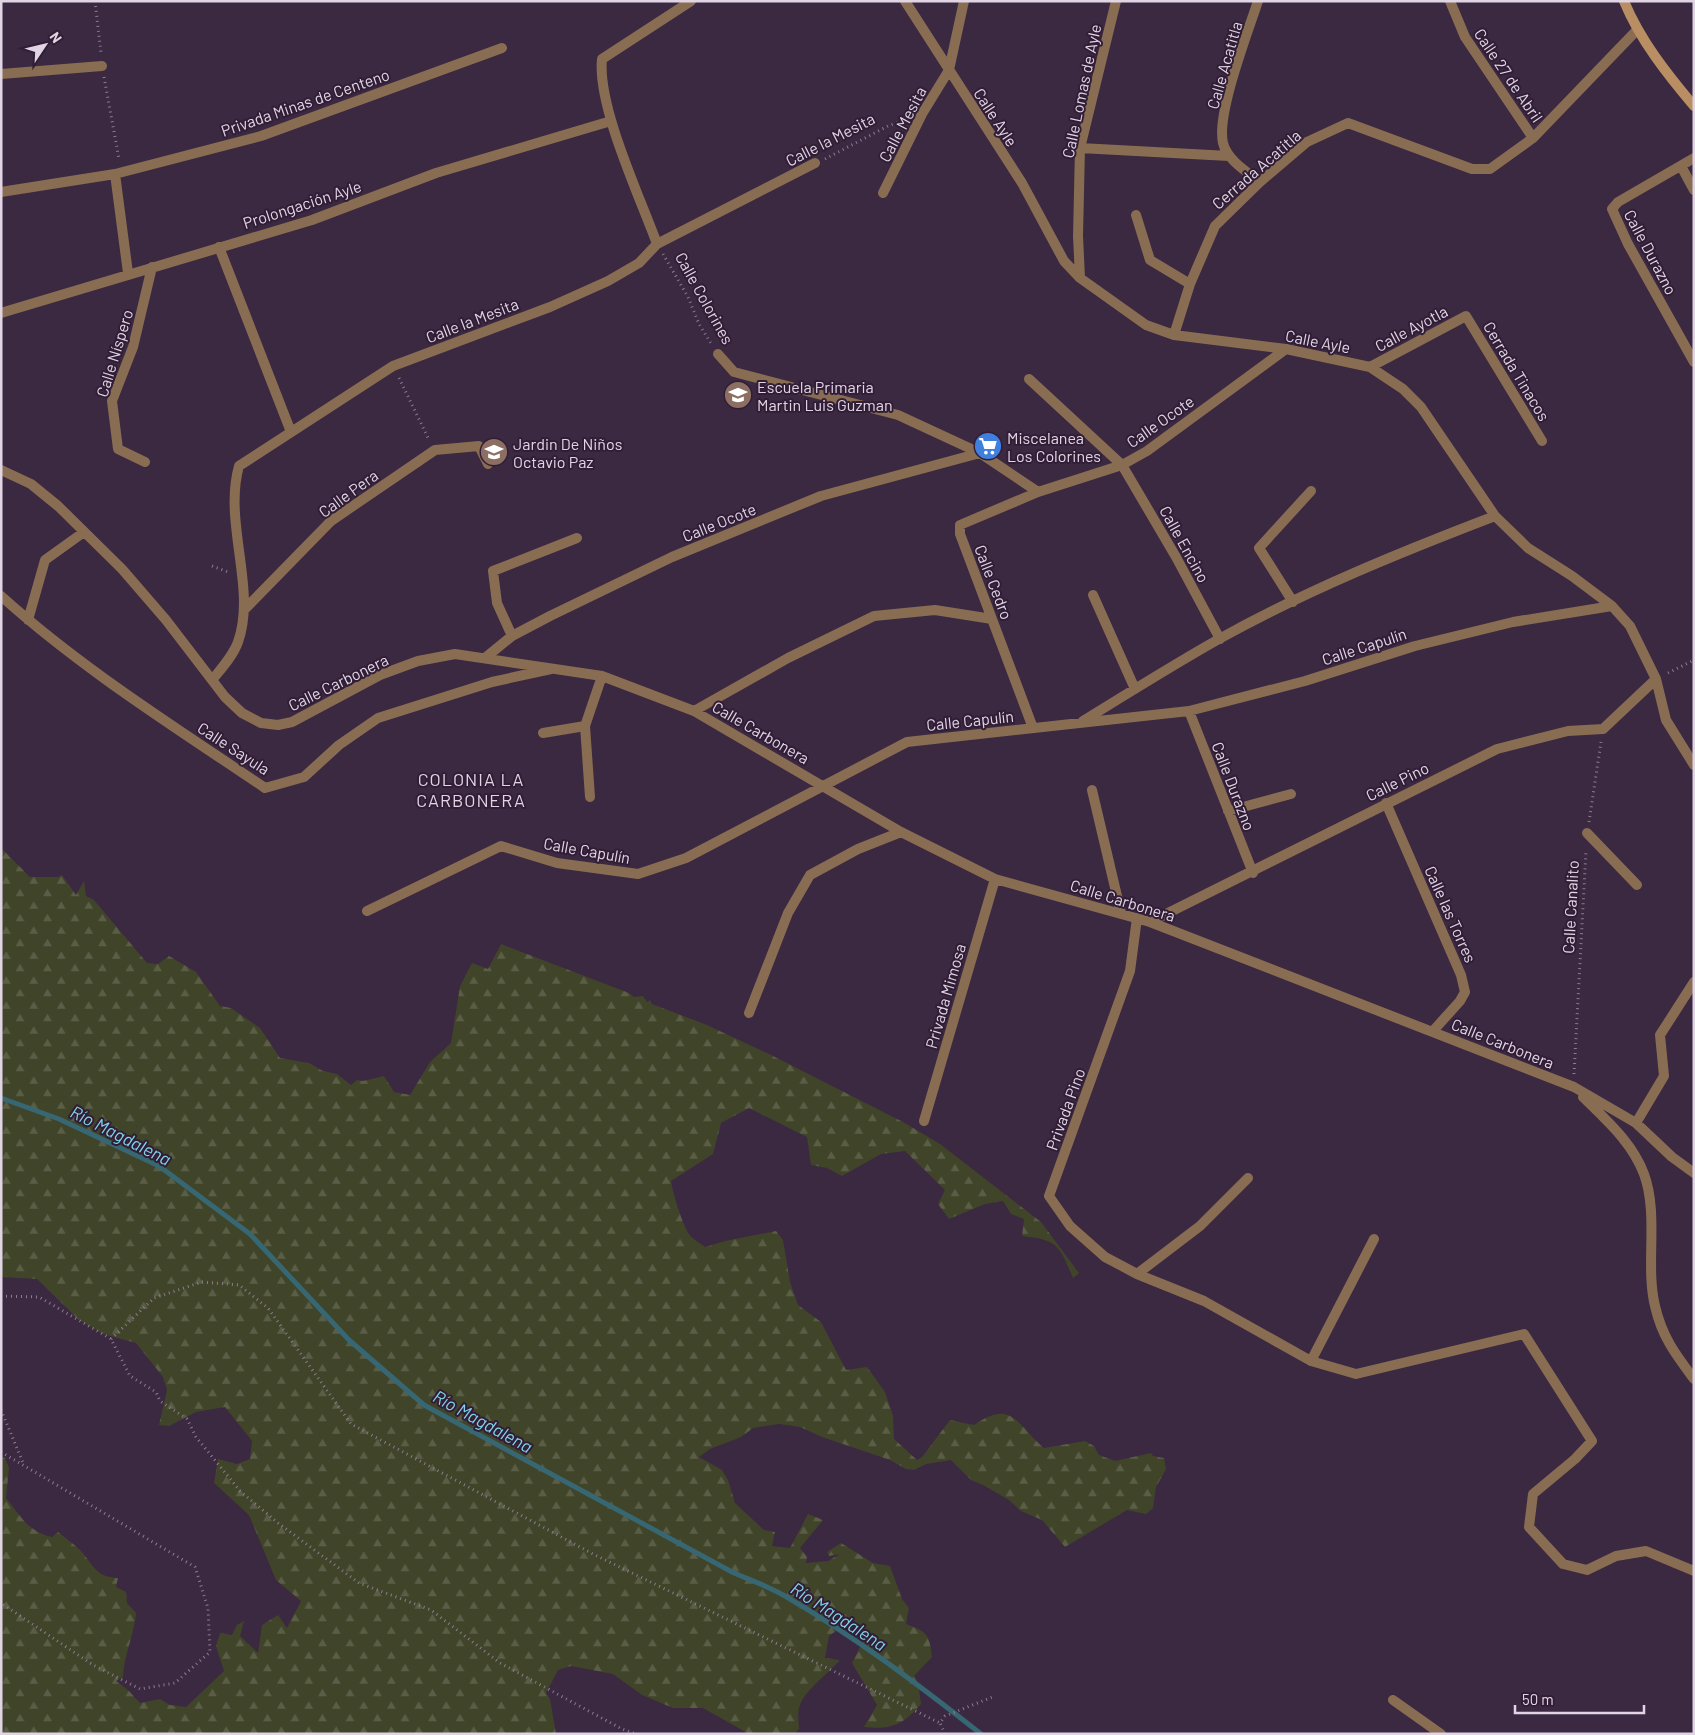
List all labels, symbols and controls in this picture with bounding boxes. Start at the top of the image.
street label: Calle Acatitla [1202,19,1246,111]
north arrow [20,20,70,70]
street label: Calle Lomas de Ayle [1058,22,1104,160]
street label: Calle 27 de Abril [1471,25,1547,125]
text: N [46,29,66,46]
street label: Privada Minas de Centeno [218,64,392,140]
street label: Calle Mesita [874,83,930,165]
street label: Calle Ayle [970,84,1022,150]
street label: Calle la Mesita [782,108,878,170]
street label: Cerrada Acatitla [1208,125,1304,213]
street label: Prolongación Ayle [240,176,364,232]
street label: Calle Durazno [1621,206,1681,298]
street label: Calle Colorines [672,249,738,347]
street label: Calle la Mesita [423,294,521,346]
street label: Calle Ayotla [1371,301,1451,355]
street label: Calle Níspero [92,307,136,399]
street label: Cerrada Tinacos [1480,318,1554,424]
street label: Calle Ayle [1284,325,1352,357]
place label: Escuela Primaria Martin Luis Guzman [757,377,893,414]
school or university icon: Escuela Primaria Martin Luis Guzman [723,380,753,410]
street label: Calle Ocote [1123,391,1197,451]
place label: Miscelanea Los Colorines [1007,428,1101,465]
supermarket icon: Miscelanea Los Colorines [973,431,1003,461]
place label: Jardin De Niños Octavio Paz [513,434,622,471]
school or university icon: Jardin De Niños Octavio Paz [479,437,509,467]
street label: Calle Pera [315,465,381,521]
street label: Calle Ocote [679,499,759,545]
street label: Calle Encino [1156,502,1214,586]
street label: Calle Cedro [971,542,1017,622]
street label: Calle Capulín [1319,623,1409,669]
street label: Calle Carbonera [285,650,391,714]
street label: Calle Carbonera [709,697,813,767]
street label: Calle Capulín [925,706,1015,734]
street label: Calle Sayula [194,718,274,778]
street label: Calle Durazno [1208,739,1260,833]
street label: Calle Pino [1362,758,1432,804]
district label: COLONIA LA CARBONERA [416,768,526,811]
street label: Calle Capulín [542,833,632,867]
street label: Calle Canalito [1558,860,1582,954]
street label: Calle las Torres [1421,863,1481,965]
street label: Calle Carbonera [1068,875,1178,925]
street label: Privada Mimosa [921,941,969,1051]
street label: Calle Carbonera [1449,1014,1557,1072]
street label: Privada Pino [1041,1065,1089,1153]
water label: Río Magdalena [67,1100,175,1170]
water label: Río Magdalena [430,1385,536,1457]
water label: Río Magdalena [787,1577,891,1655]
scale bar [1515,1682,1644,1714]
text: 50 m [1522,1690,1554,1708]

